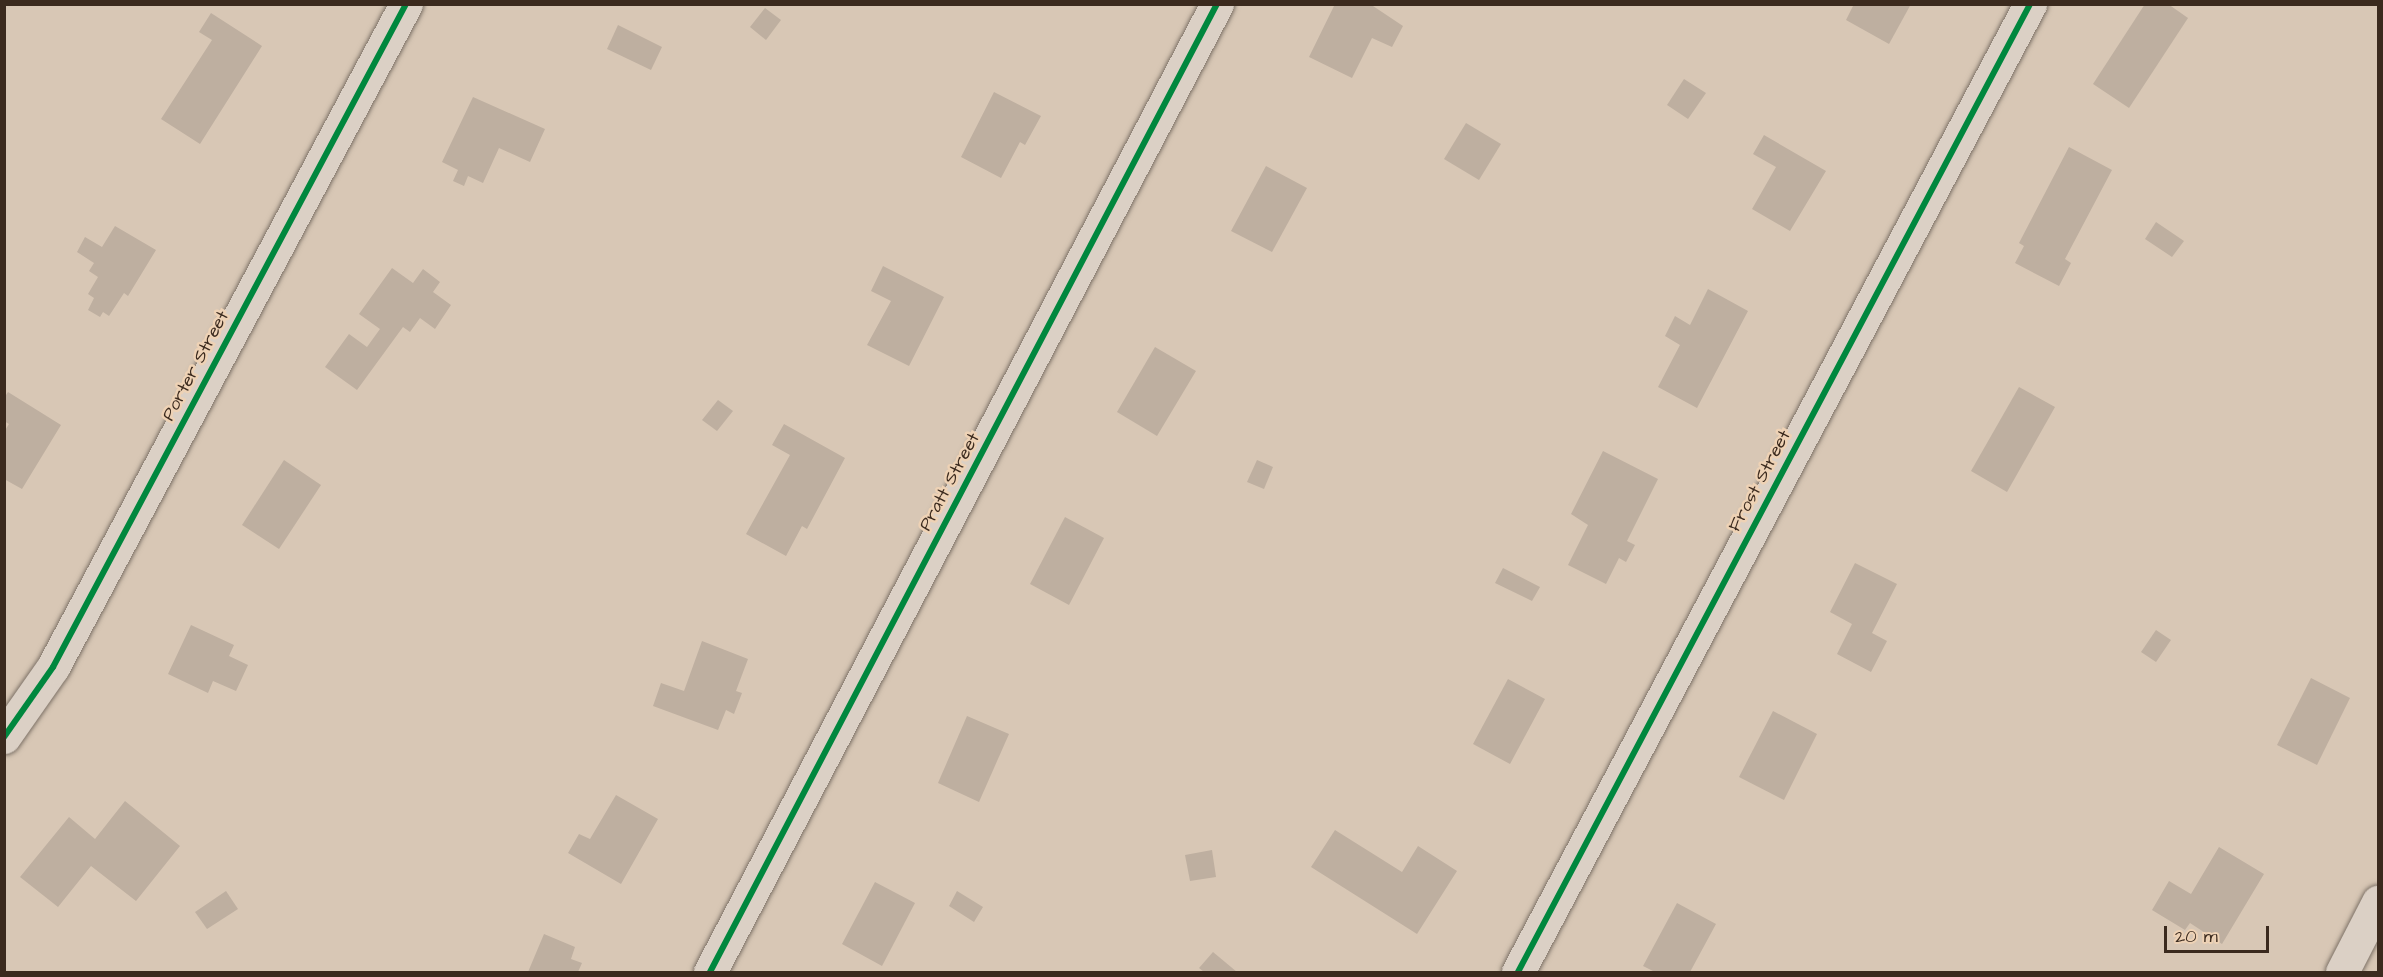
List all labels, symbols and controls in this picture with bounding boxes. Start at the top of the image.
street label: Porter Street [158,307,234,425]
street label: Frost Street [1724,427,1796,535]
street label: Pratt Street [915,429,985,535]
scale bar [2167,914,2272,952]
text: 20 m [2175,924,2218,949]

